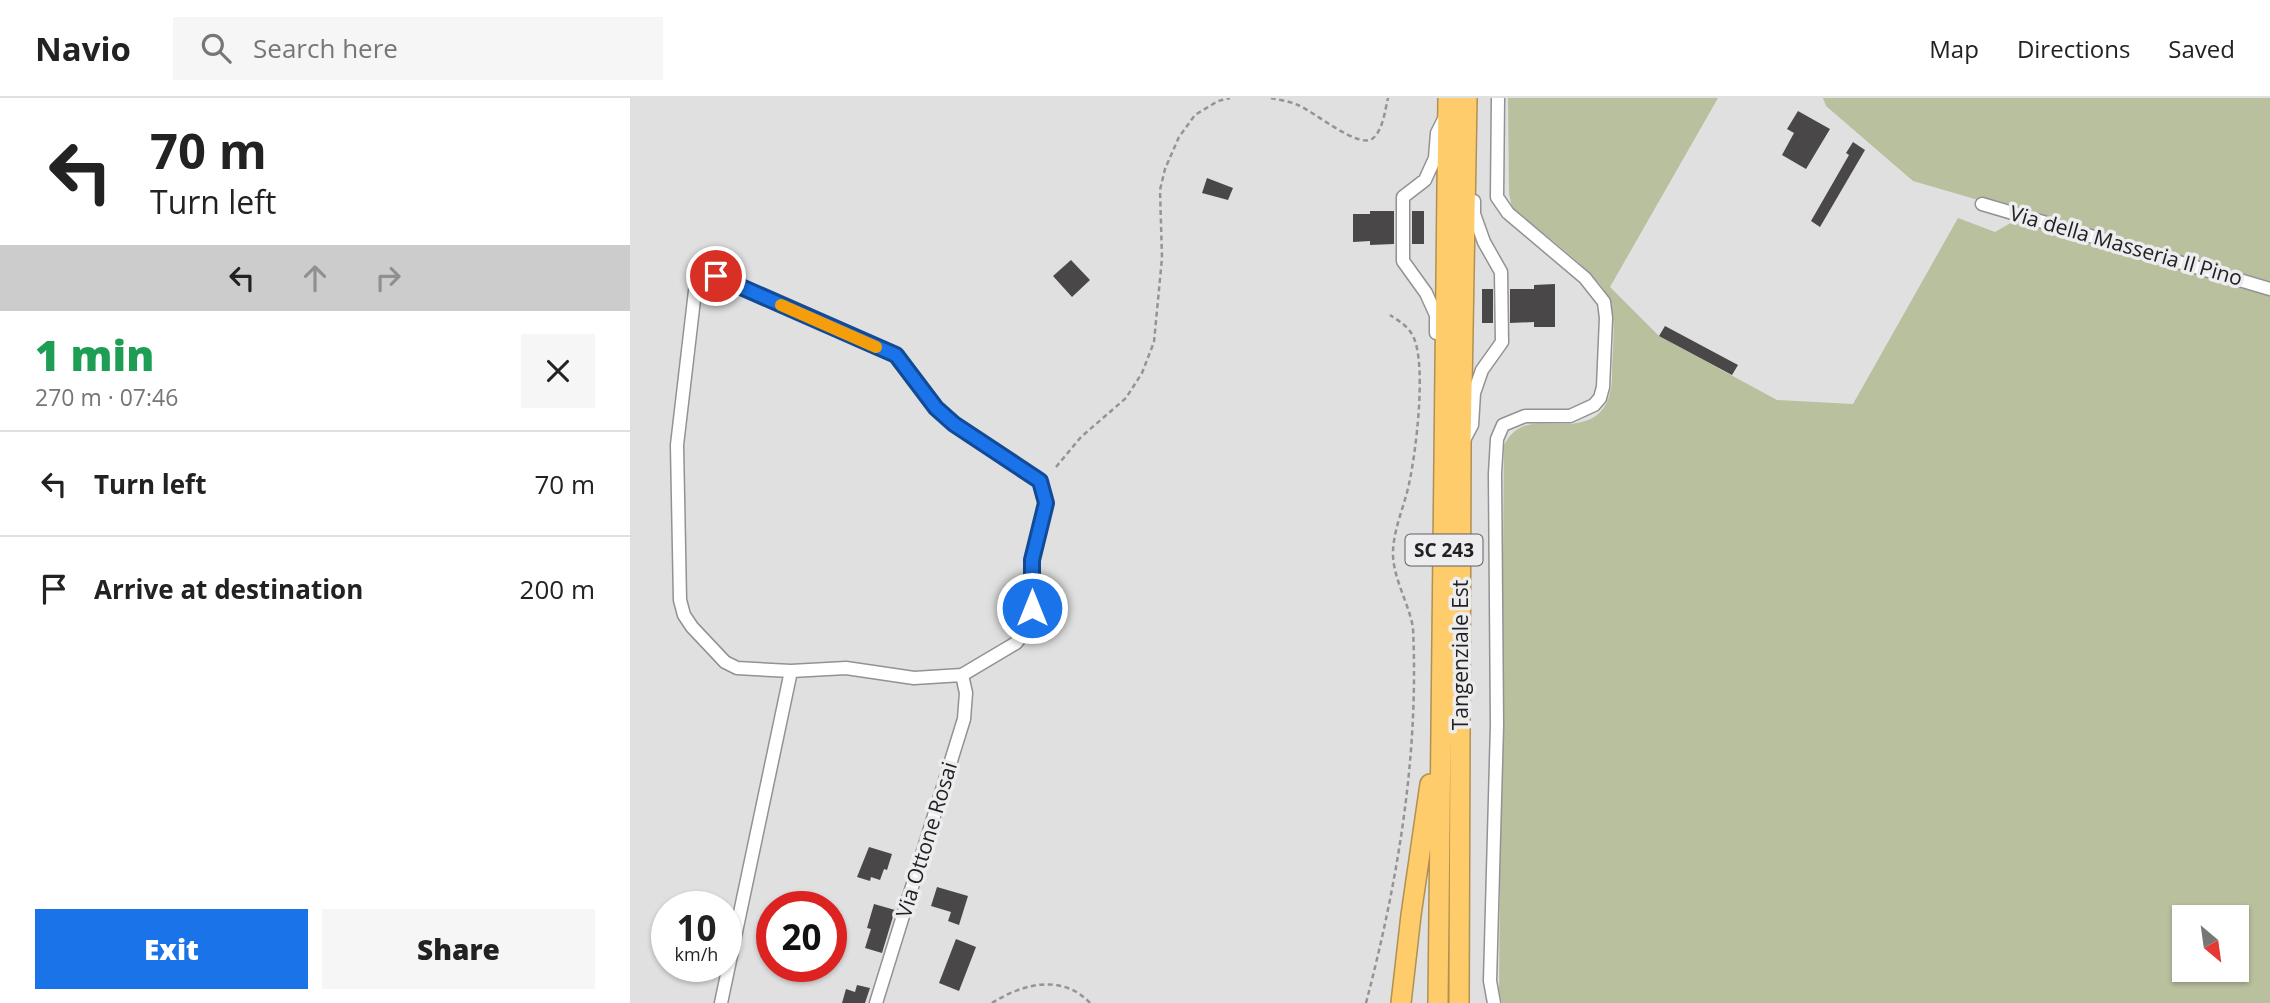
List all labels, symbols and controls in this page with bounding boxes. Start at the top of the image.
search box [173,17,663,80]
text: Navio [35,26,131,71]
icon: search [197,29,235,67]
text: Search here [253,30,398,66]
text: Map [1929,32,1979,65]
text: Directions [2017,32,2130,65]
text: Saved [2168,32,2235,65]
text: 70 m [150,117,267,183]
icon: left [35,126,126,217]
text: Turn left [150,180,276,223]
street label: Via della Masseria Il Pino [2007,198,2246,292]
pin [686,246,746,306]
icon: arrive [697,257,735,295]
icon: left [223,259,261,297]
icon: ahead [296,259,334,297]
icon: right [369,259,407,297]
text: 1 min [35,326,154,383]
button: close [521,334,595,408]
text: 270 m · 07:46 [35,381,178,413]
icon: left [35,465,73,503]
text: Turn left [94,466,206,502]
text: 70 m [534,466,595,502]
road number: SC 243 [1406,534,1482,565]
icon: arrive [35,570,73,608]
text: Arrive at destination [94,571,363,607]
text: 200 m [520,571,595,607]
position arrow [995,571,1069,645]
street label: Tangenziale Est [1446,580,1474,730]
street label: Via Ottone Rosai [889,758,963,921]
speed limit sign: 20 [756,891,847,982]
text: 10 [676,904,717,951]
north arrow [2172,905,2249,982]
map controls [2172,905,2249,982]
button: Exit [35,909,308,989]
button: Share [322,909,595,989]
text: km/h [675,942,718,966]

